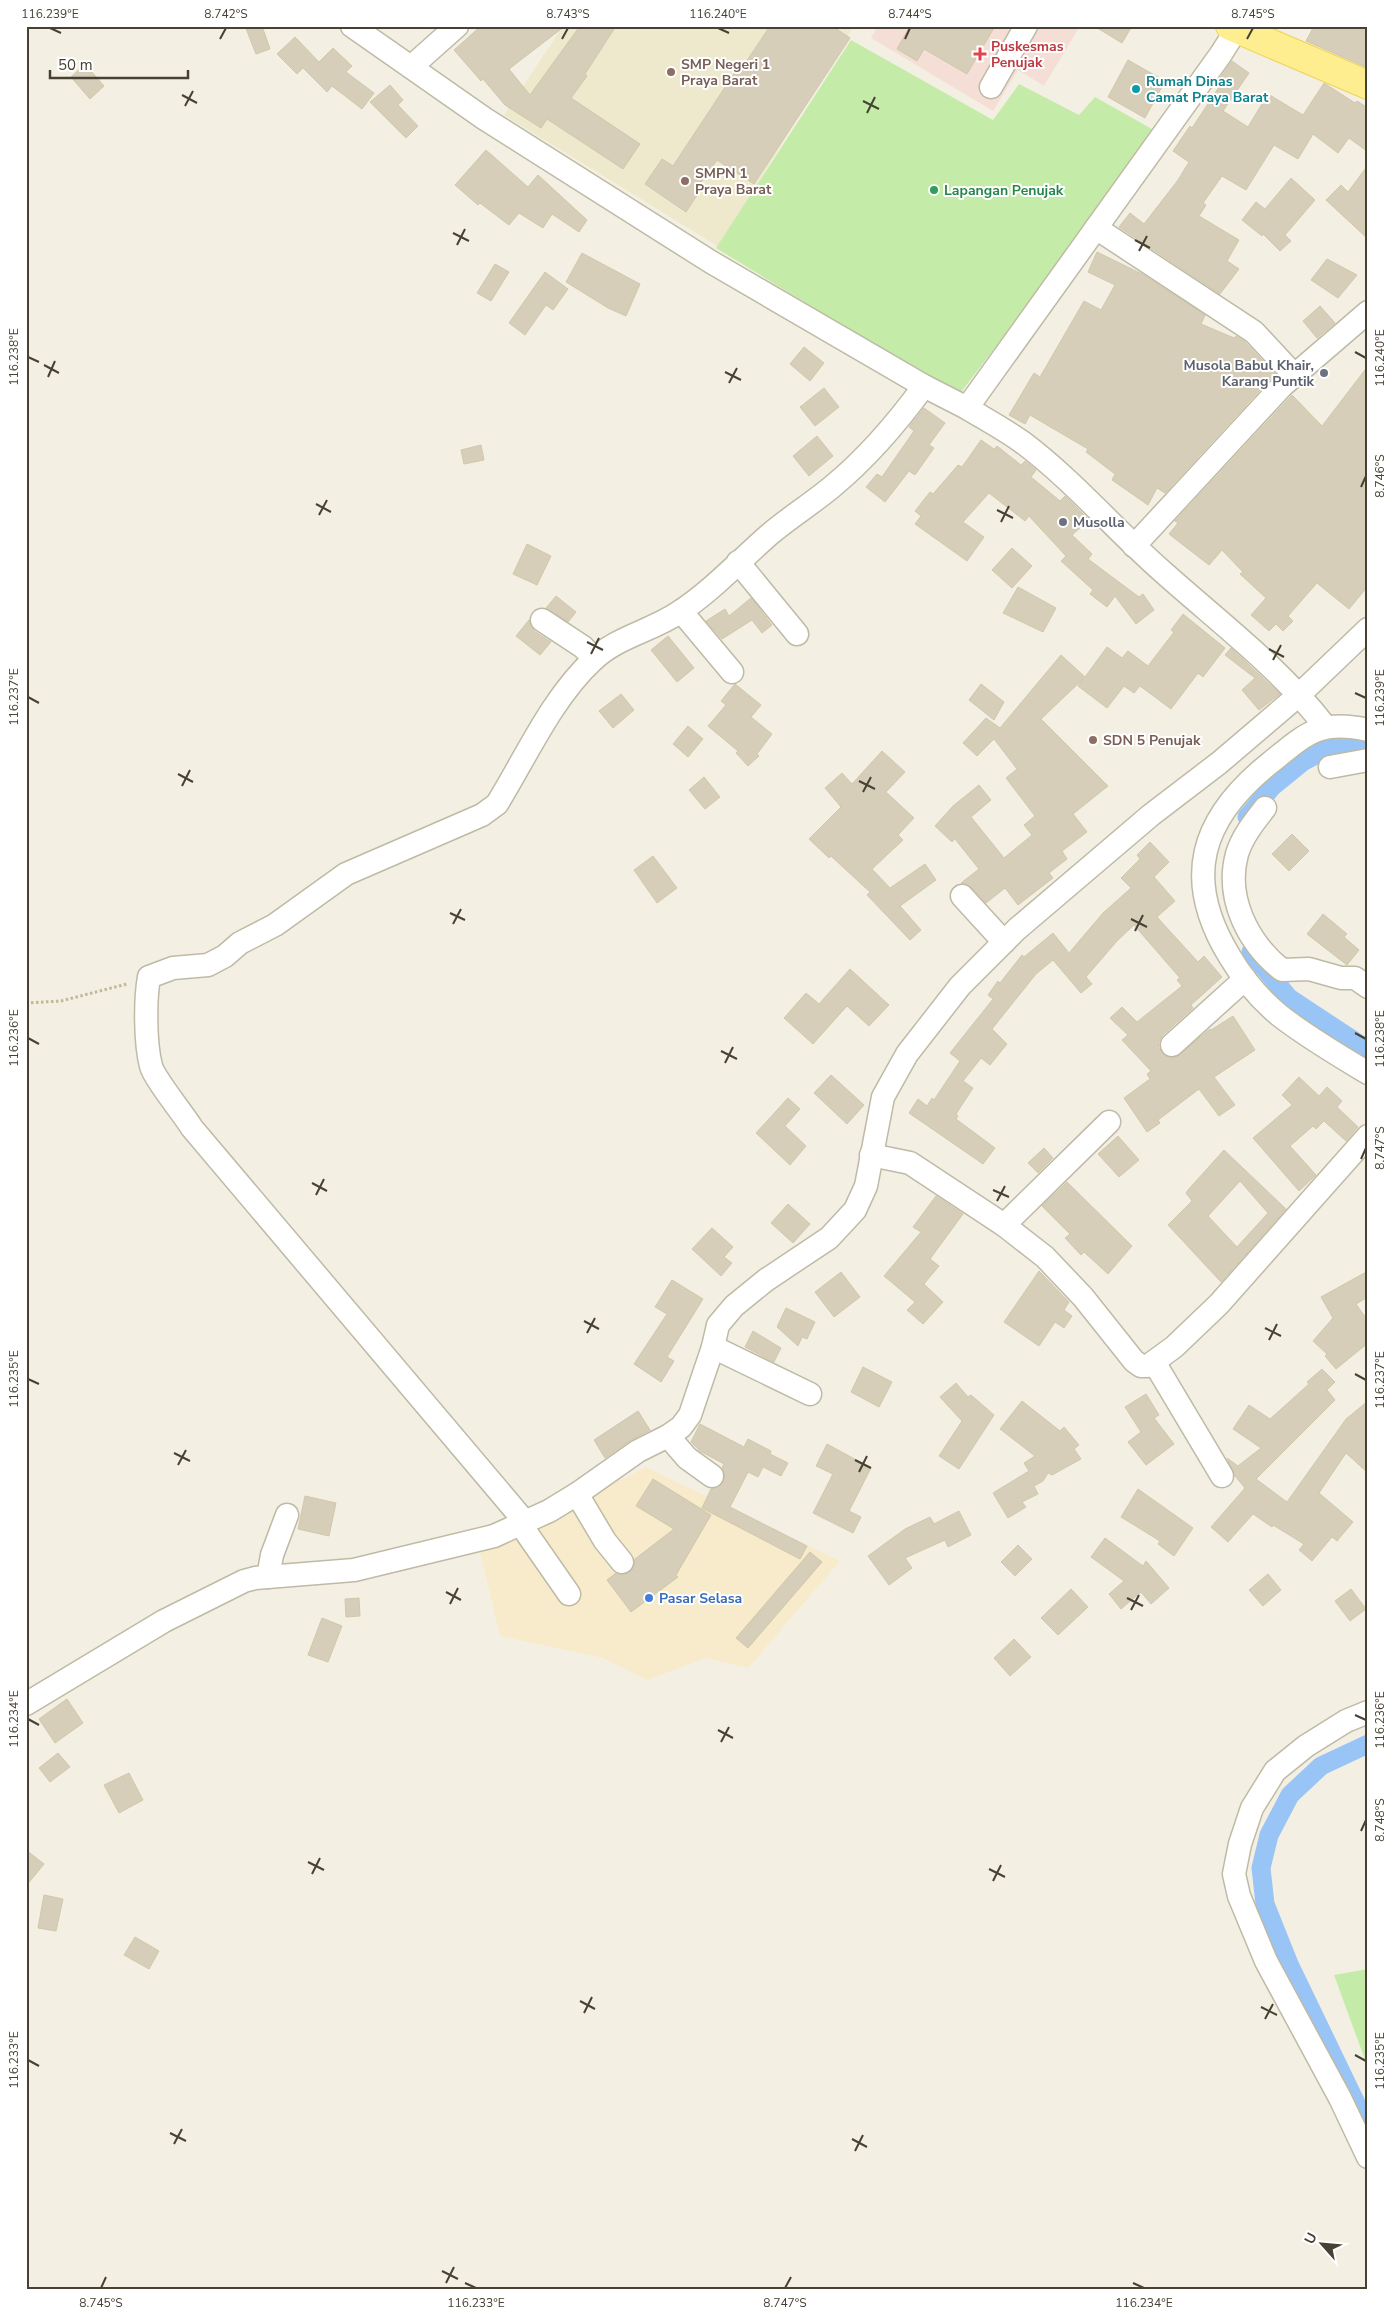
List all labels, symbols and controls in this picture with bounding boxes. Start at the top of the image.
text: 116.239°E [21,6,79,22]
text: 8.742°S [204,6,248,22]
text: 8.743°S [546,6,590,22]
text: 116.240°E [689,6,747,22]
text: 8.744°S [888,6,932,22]
text: 8.745°S [1231,6,1275,22]
place label: Puskesmas Penujak [991,37,1064,72]
marker: Puskesmas Penujak [973,47,987,61]
scale bar [50,48,188,80]
text: 50 m [58,55,93,75]
place label: SMP Negeri 1 Praya Barat [681,55,770,90]
marker: SMP Negeri 1 Praya Barat [665,66,677,78]
place label: Rumah Dinas Camat Praya Barat [1146,72,1269,107]
marker: Rumah Dinas Camat Praya Barat [1130,83,1142,95]
place label: SMPN 1 Praya Barat [695,164,772,199]
marker: SMPN 1 Praya Barat [679,175,691,187]
place label: Lapangan Penujak [944,181,1064,200]
marker: Lapangan Penujak [928,184,940,196]
text: 116.238°E [6,328,22,386]
text: 116.240°E [1372,329,1388,387]
place label: Musola Babul Khair, Karang Puntik [1184,356,1314,391]
marker: Musola Babul Khair, Karang Puntik [1318,367,1330,379]
text: 8.746°S [1372,454,1388,498]
place label: Musolla [1073,513,1125,532]
marker: Musolla [1057,516,1069,528]
text: 116.237°E [6,668,22,726]
text: 116.239°E [1372,669,1388,727]
place label: SDN 5 Penujak [1103,731,1201,750]
marker: SDN 5 Penujak [1087,734,1099,746]
text: 116.236°E [6,1009,22,1067]
text: 116.238°E [1372,1010,1388,1068]
text: 8.747°S [1372,1126,1388,1170]
text: 116.235°E [6,1350,22,1408]
text: 116.237°E [1372,1351,1388,1409]
place label: Pasar Selasa [659,1589,742,1608]
marker: Pasar Selasa [643,1592,655,1604]
text: 116.234°E [6,1690,22,1748]
text: 116.236°E [1372,1691,1388,1749]
text: 8.748°S [1372,1798,1388,1842]
text: 116.233°E [6,2031,22,2089]
text: 116.235°E [1372,2032,1388,2090]
north arrow [1296,2218,1346,2268]
text: U [1300,2229,1322,2247]
text: 8.745°S [79,2295,123,2311]
text: 116.233°E [447,2295,505,2311]
text: 8.747°S [763,2295,807,2311]
text: 116.234°E [1115,2295,1173,2311]

